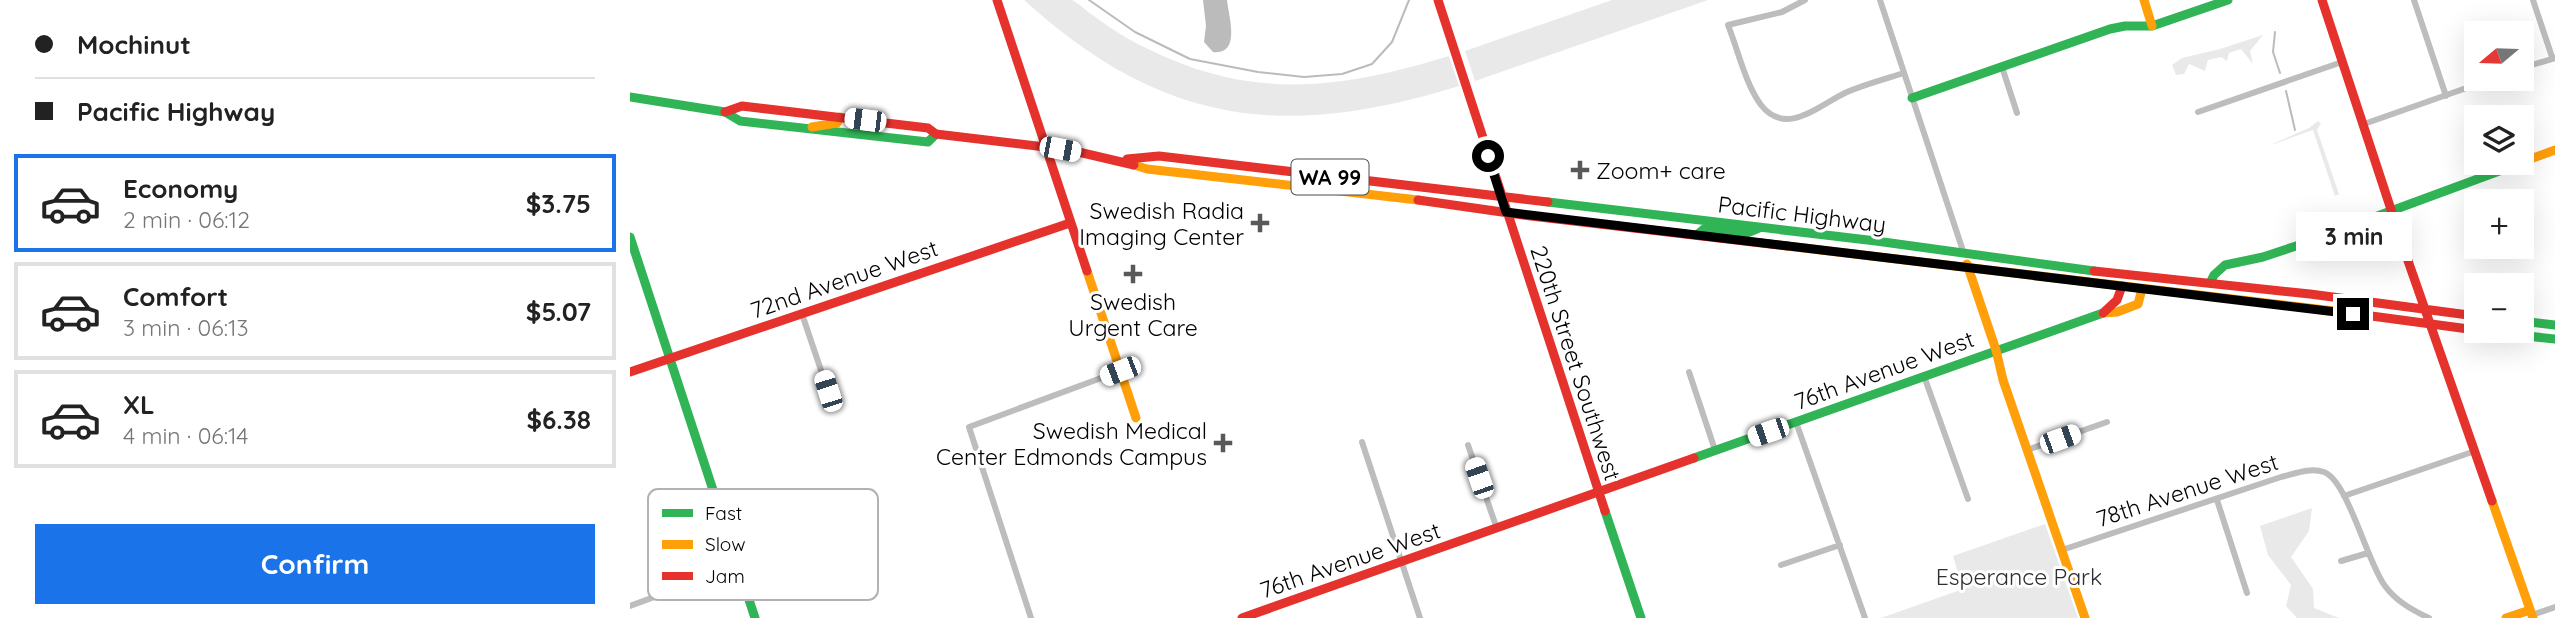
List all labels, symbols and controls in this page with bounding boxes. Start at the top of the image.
north arrow [2464,21,2534,91]
map controls [2464,21,2534,343]
text: Mochinut [77,28,191,61]
text: Pacific Highway [77,95,275,128]
button: layers [2464,105,2534,175]
car [843,107,888,133]
car [1038,135,1083,163]
route start [1472,140,1504,172]
place label: Zoom+ care [1596,156,1726,185]
road number: WA 99 [1292,160,1368,194]
marker: Zoom+ care [1570,160,1590,180]
icon: car [39,172,102,235]
text: Economy [123,172,238,205]
text: $3.75 [526,187,591,220]
street label: Pacific Highway [1716,189,1888,239]
button: + [2464,189,2534,259]
place label: Swedish Radia Imaging Center [1079,196,1244,251]
text: 2 min · 06:12 [123,205,250,234]
callout: 3 min [2295,212,2411,262]
marker: Swedish Radia Imaging Center [1250,213,1270,233]
text: 3 min [2324,222,2384,251]
street label: 72nd Avenue West [746,233,942,325]
street label: 220th Street Southwest [1524,242,1628,484]
marker: Swedish Urgent Care [1123,264,1143,284]
button: − [2464,273,2534,343]
icon: car [39,280,102,343]
text: Comfort [123,280,228,313]
place label: Swedish Urgent Care [1068,287,1198,342]
text: $5.07 [526,295,591,328]
route end [2337,298,2369,330]
text: 3 min · 06:13 [123,313,249,342]
street label: 76th Avenue West [1790,324,1978,416]
car [1097,354,1144,388]
car [812,368,845,414]
icon: car [39,388,102,451]
text: XL [123,388,155,421]
text: $6.38 [526,403,591,436]
car [1745,415,1792,449]
place label: Swedish Medical Center Edmonds Campus [936,416,1207,471]
text: 4 min · 06:14 [123,421,248,450]
car [2037,422,2084,456]
marker: Swedish Medical Center Edmonds Campus [1213,433,1233,453]
street label: 78th Avenue West [2092,447,2282,533]
car [1463,455,1496,501]
legend [648,489,878,600]
text: Fast [705,501,742,525]
street label: 76th Avenue West [1256,515,1444,604]
button: Confirm [35,524,595,604]
text: Slow [705,532,746,556]
park label: Esperance Park [1936,562,2102,591]
text: Jam [705,564,745,588]

